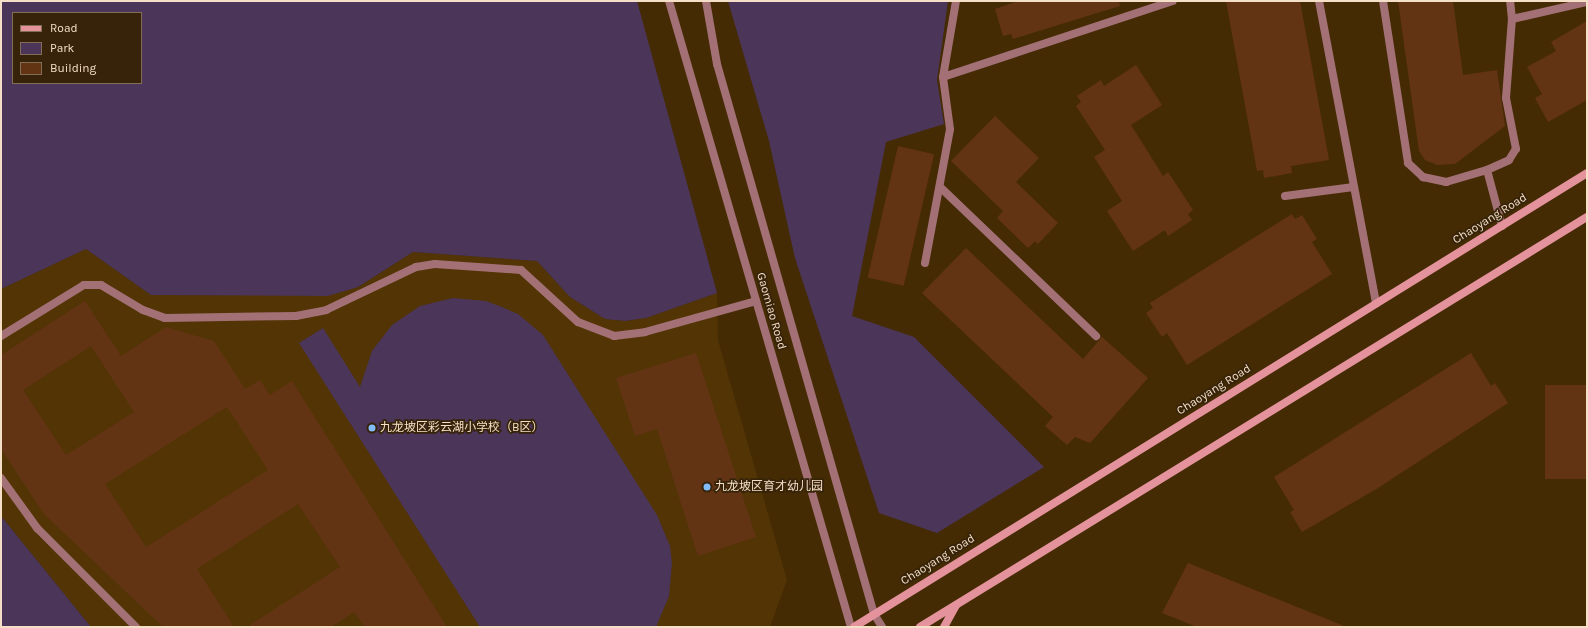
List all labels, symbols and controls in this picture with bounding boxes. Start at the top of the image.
legend [12,12,142,84]
text: Road [50,21,78,35]
text: Park [50,41,74,55]
text: Building [50,61,96,75]
street label: Chaoyang Road [1450,191,1530,247]
street label: Gaomiao Road [753,271,789,351]
street label: Chaoyang Road [1174,362,1254,418]
place label: 九龙坡区彩云湖小学校（B区） [380,421,543,435]
marker: 九龙坡区彩云湖小学校（B区） [367,423,377,433]
place label: 九龙坡区育才幼儿园 [715,480,823,494]
marker: 九龙坡区育才幼儿园 [702,482,712,492]
street label: Chaoyang Road [898,532,978,588]

